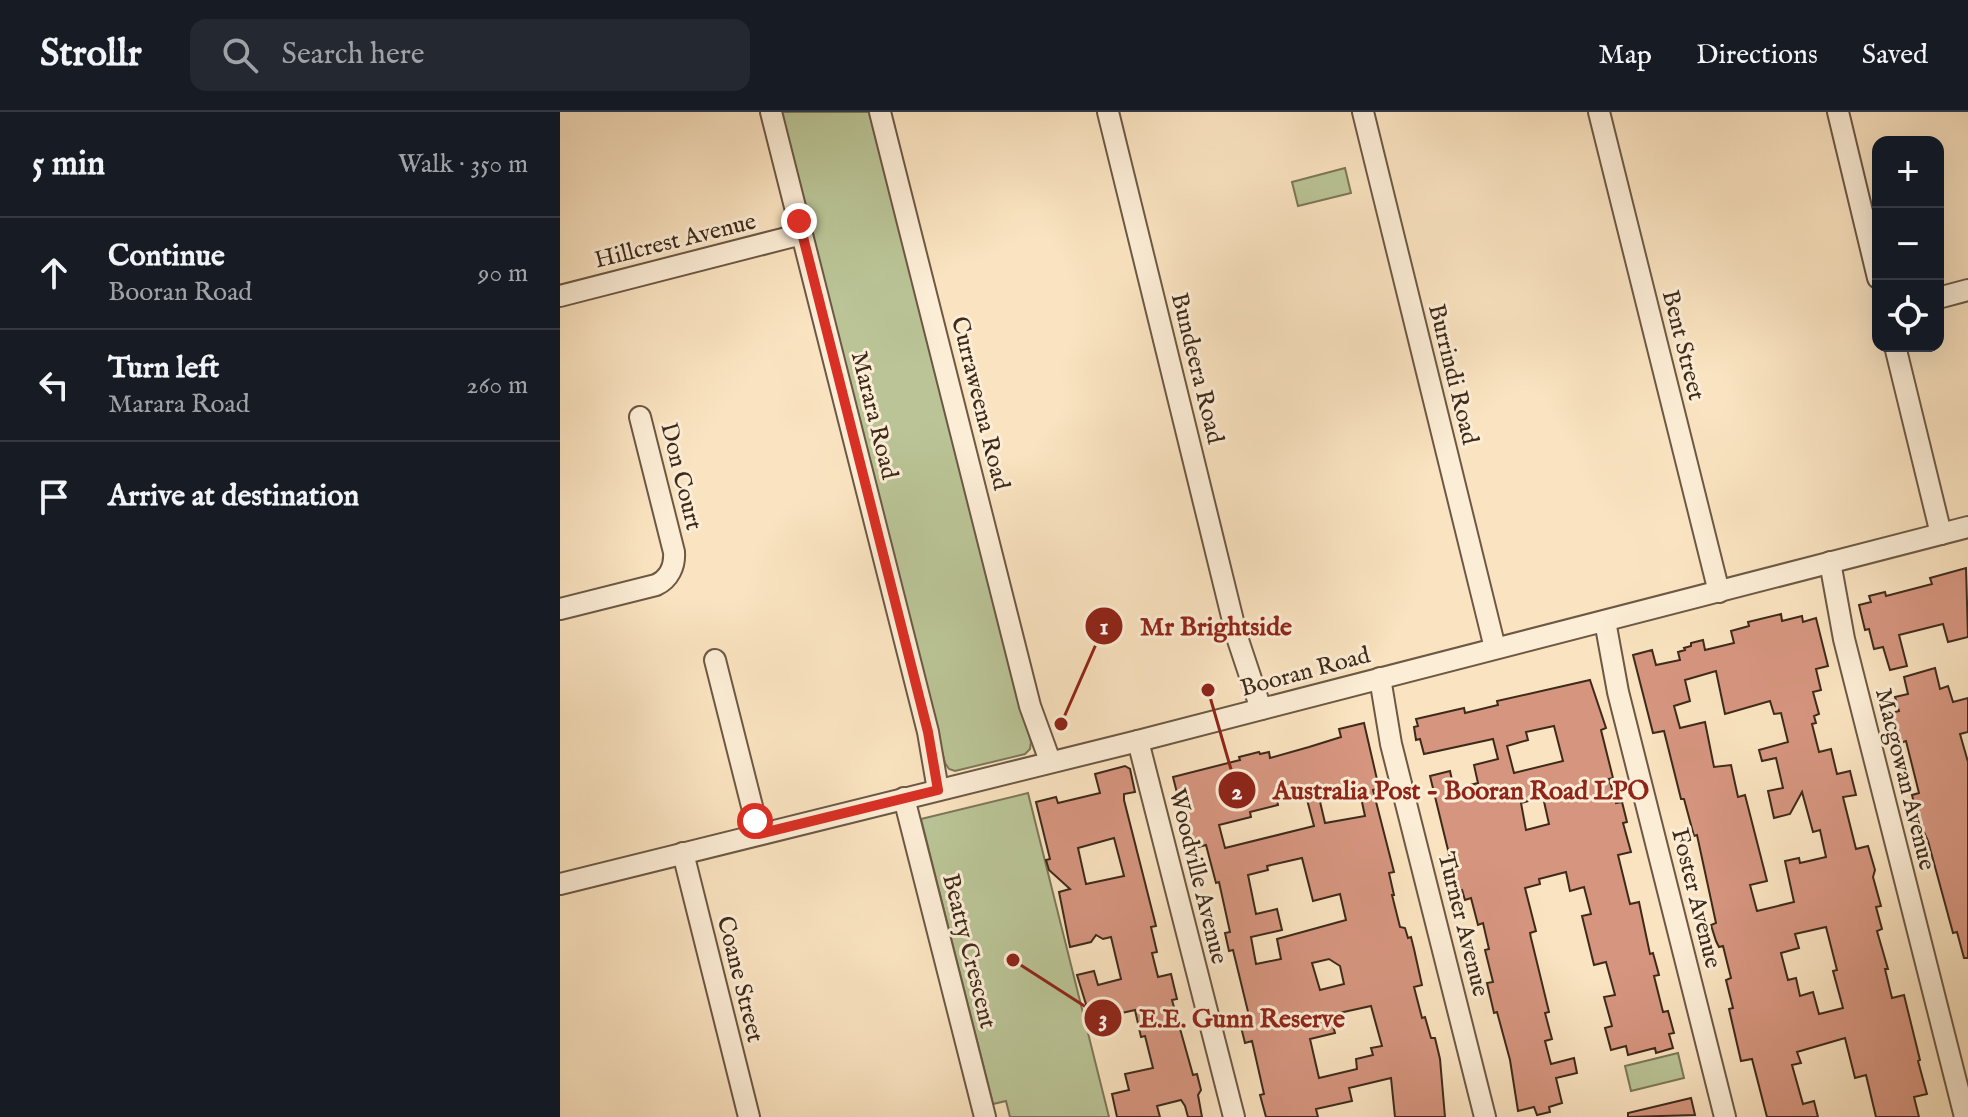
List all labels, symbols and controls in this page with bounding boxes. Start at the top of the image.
search box [190,19,750,91]
text: Strollr [40,31,142,79]
icon: search [218,33,262,77]
text: Search here [282,36,425,74]
text: Map [1598,38,1652,73]
text: Directions [1696,38,1818,73]
text: Saved [1862,38,1928,73]
map controls [1872,136,1944,352]
button: + [1872,136,1944,208]
text: 5 min [32,143,105,186]
text: Walk · 350 m [398,148,528,181]
route end [781,203,817,239]
street label: Hillcrest Avenue [591,206,759,277]
button: − [1872,208,1944,280]
text: Continue [108,238,225,276]
icon: ahead [32,251,76,295]
text: 90 m [478,257,528,290]
text: Booran Road [108,276,252,309]
button: locate [1872,280,1944,352]
street label: Bent Street [1654,287,1711,404]
street label: Bundeera Road [1163,290,1230,447]
street label: Burrindi Road [1420,301,1485,448]
street label: Curraweena Road [943,313,1016,493]
street label: Marara Road [843,348,904,483]
text: Turn left [108,350,219,388]
icon: left [32,363,76,407]
text: 260 m [466,369,528,402]
text: Marara Road [108,388,250,421]
street label: Don Court [652,419,709,533]
icon: arrive [32,475,76,519]
text: Arrive at destination [108,478,359,516]
callout: Mr Brightside [1084,601,1308,651]
text: Mr Brightside [1140,611,1292,644]
text: 1 [1100,612,1109,643]
street label: Booran Road [1237,640,1374,705]
street label: Macgowan Avenue [1867,685,1942,874]
callout: Australia Post - Booran Road LPO [1217,765,1665,815]
text: Australia Post - Booran Road LPO [1272,775,1649,808]
text: 2 [1231,777,1243,808]
street label: Woodville Avenue [1161,785,1234,967]
route start [737,803,773,839]
street label: Foster Avenue [1663,825,1728,972]
street label: Turner Avenue [1430,849,1495,1000]
street label: Beatty Crescent [934,871,1003,1032]
street label: Coane Street [709,913,770,1046]
callout: E.E. Gunn Reserve [1083,993,1361,1043]
text: E.E. Gunn Reserve [1139,1003,1345,1036]
text: 3 [1099,1004,1107,1035]

